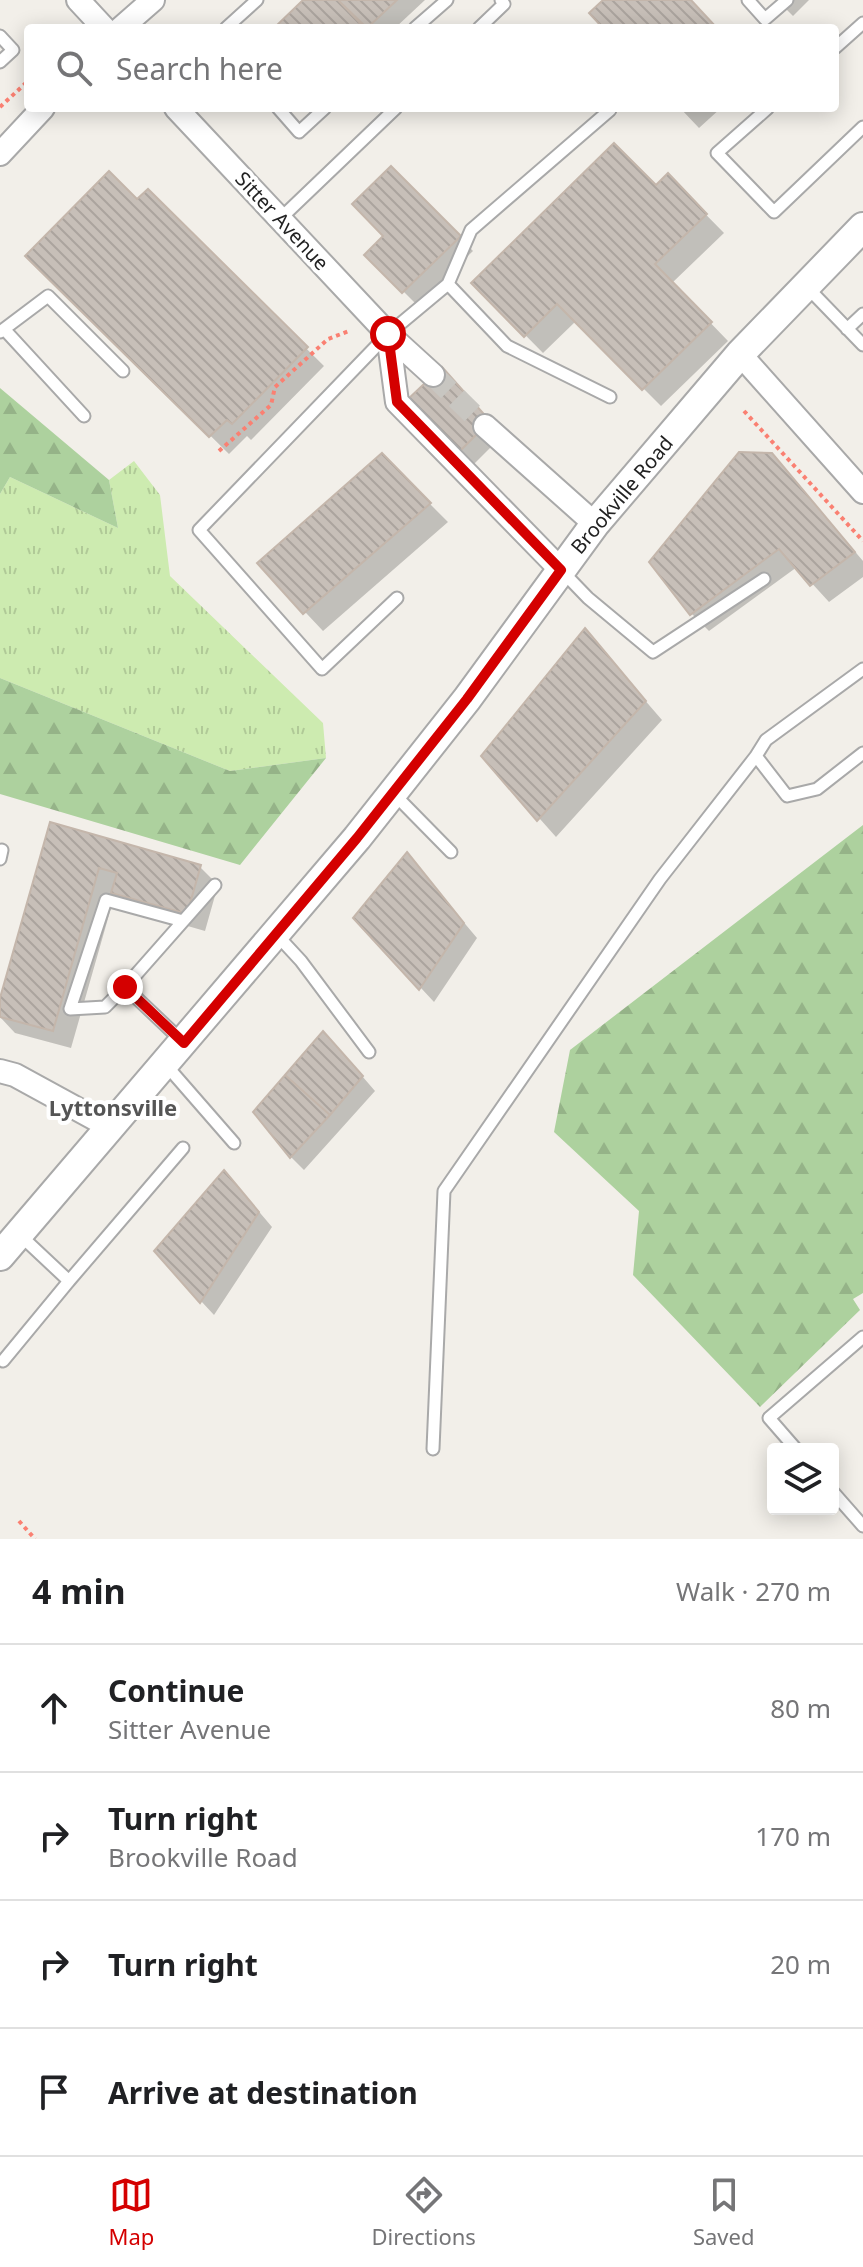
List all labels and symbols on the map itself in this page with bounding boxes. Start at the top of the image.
street label: Sitter Avenue [230,166,335,276]
route start [370,316,406,352]
street label: Brookville Road [564,430,679,559]
route end [107,969,143,1005]
district label: Lyttonsville [49,1092,177,1122]

